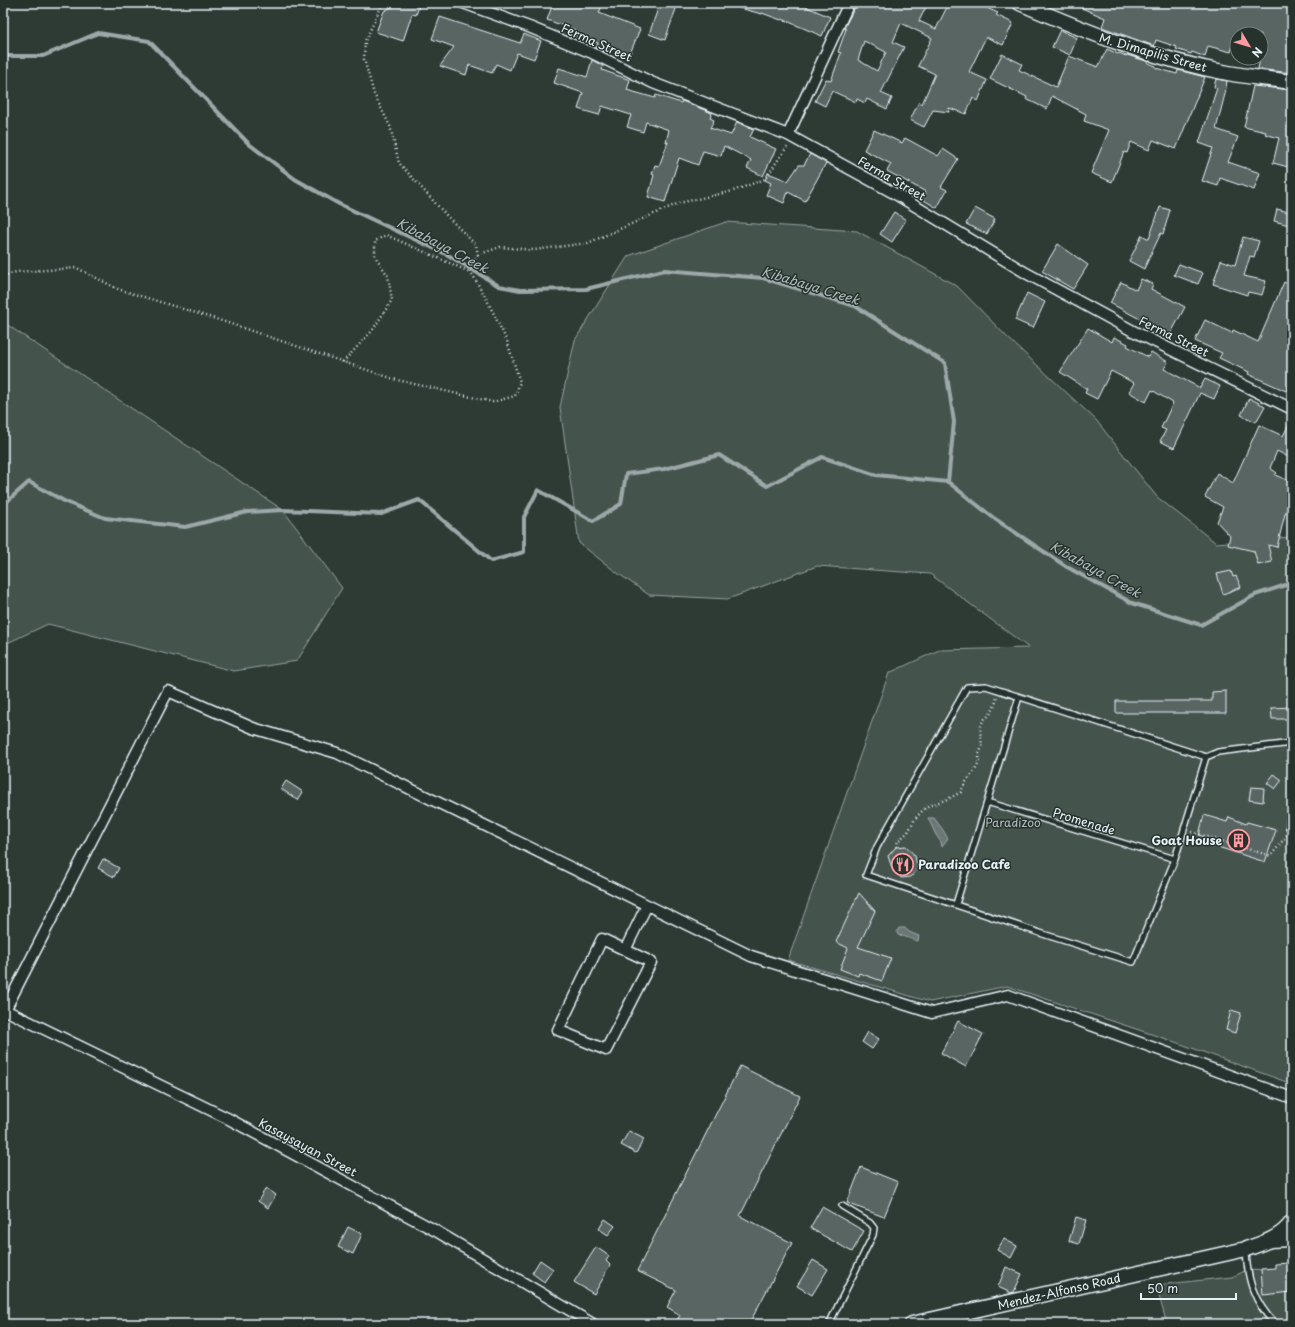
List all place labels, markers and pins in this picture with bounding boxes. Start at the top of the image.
building icon: Goat House [1225,827,1251,853]
place label: Goat House [1151,831,1222,849]
restaurant icon: Paradizoo Cafe [890,851,916,877]
place label: Paradizoo Cafe [918,855,1011,873]

